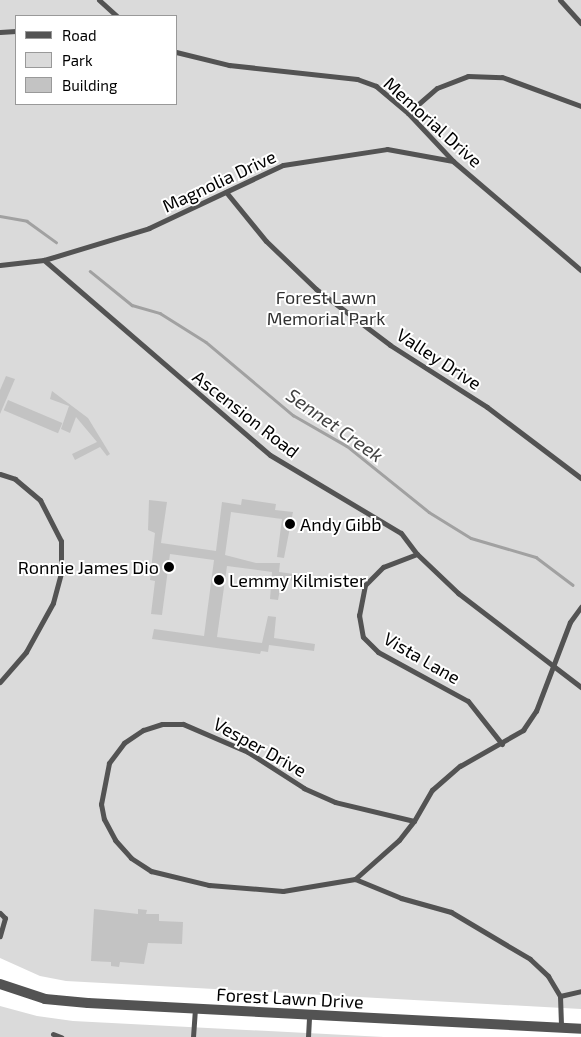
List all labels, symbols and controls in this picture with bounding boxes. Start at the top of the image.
legend [15,15,178,105]
text: Road [62,26,97,44]
text: Park [62,51,93,69]
street label: Memorial Drive [379,72,487,172]
text: Building [62,76,117,94]
street label: Magnolia Drive [159,145,279,217]
park label: Forest Lawn Memorial Park [266,287,386,330]
street label: Valley Drive [392,324,486,394]
street label: Ascension Road [189,366,303,462]
water label: Sennet Creek [282,383,388,467]
place label: Andy Gibb [300,513,382,535]
marker: Andy Gibb [284,518,296,530]
place label: Ronnie James Dio [17,556,159,578]
marker: Ronnie James Dio [163,561,175,573]
place label: Lemmy Kilmister [229,569,367,591]
marker: Lemmy Kilmister [213,574,225,586]
street label: Vista Lane [380,628,464,688]
street label: Vesper Drive [210,713,310,781]
street label: Forest Lawn Drive [216,983,364,1013]

